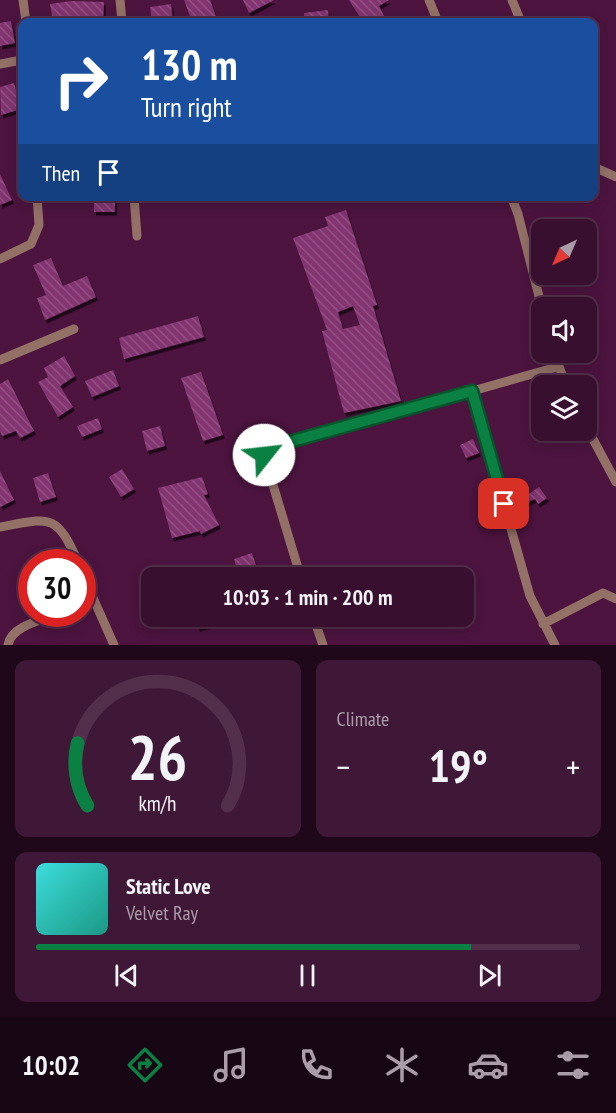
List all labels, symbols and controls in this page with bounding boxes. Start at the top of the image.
text: 130 m [141,37,238,92]
icon: right [42,42,120,120]
text: Turn right [141,90,232,124]
icon: arrive [92,156,125,189]
text: Then [42,159,80,187]
north arrow [531,219,597,285]
map controls [531,219,597,441]
button: sound [531,297,597,363]
button: layers [531,375,597,441]
position arrow [232,423,296,487]
pin [478,478,529,529]
icon: arrive [487,487,520,520]
speed limit sign: 30 [18,549,96,627]
text: 10:03 · 1 min · 200 m [222,583,393,611]
text: Climate [337,706,389,732]
text: 26 [128,716,188,797]
text: 19° [429,736,488,794]
text: − [337,745,350,788]
text: + [566,745,580,788]
text: km/h [139,789,177,817]
text: Static Love [126,872,211,900]
text: Velvet Ray [126,900,198,926]
icon: previous [110,959,143,992]
icon: pause [291,959,324,992]
icon: next [473,959,506,992]
icon: directions [124,1044,166,1086]
icon: music [210,1044,252,1086]
icon: phone [295,1044,337,1086]
icon: climate [381,1044,423,1086]
icon: car [467,1044,509,1086]
icon: filters [552,1044,594,1086]
text: 10:02 [22,1048,80,1082]

